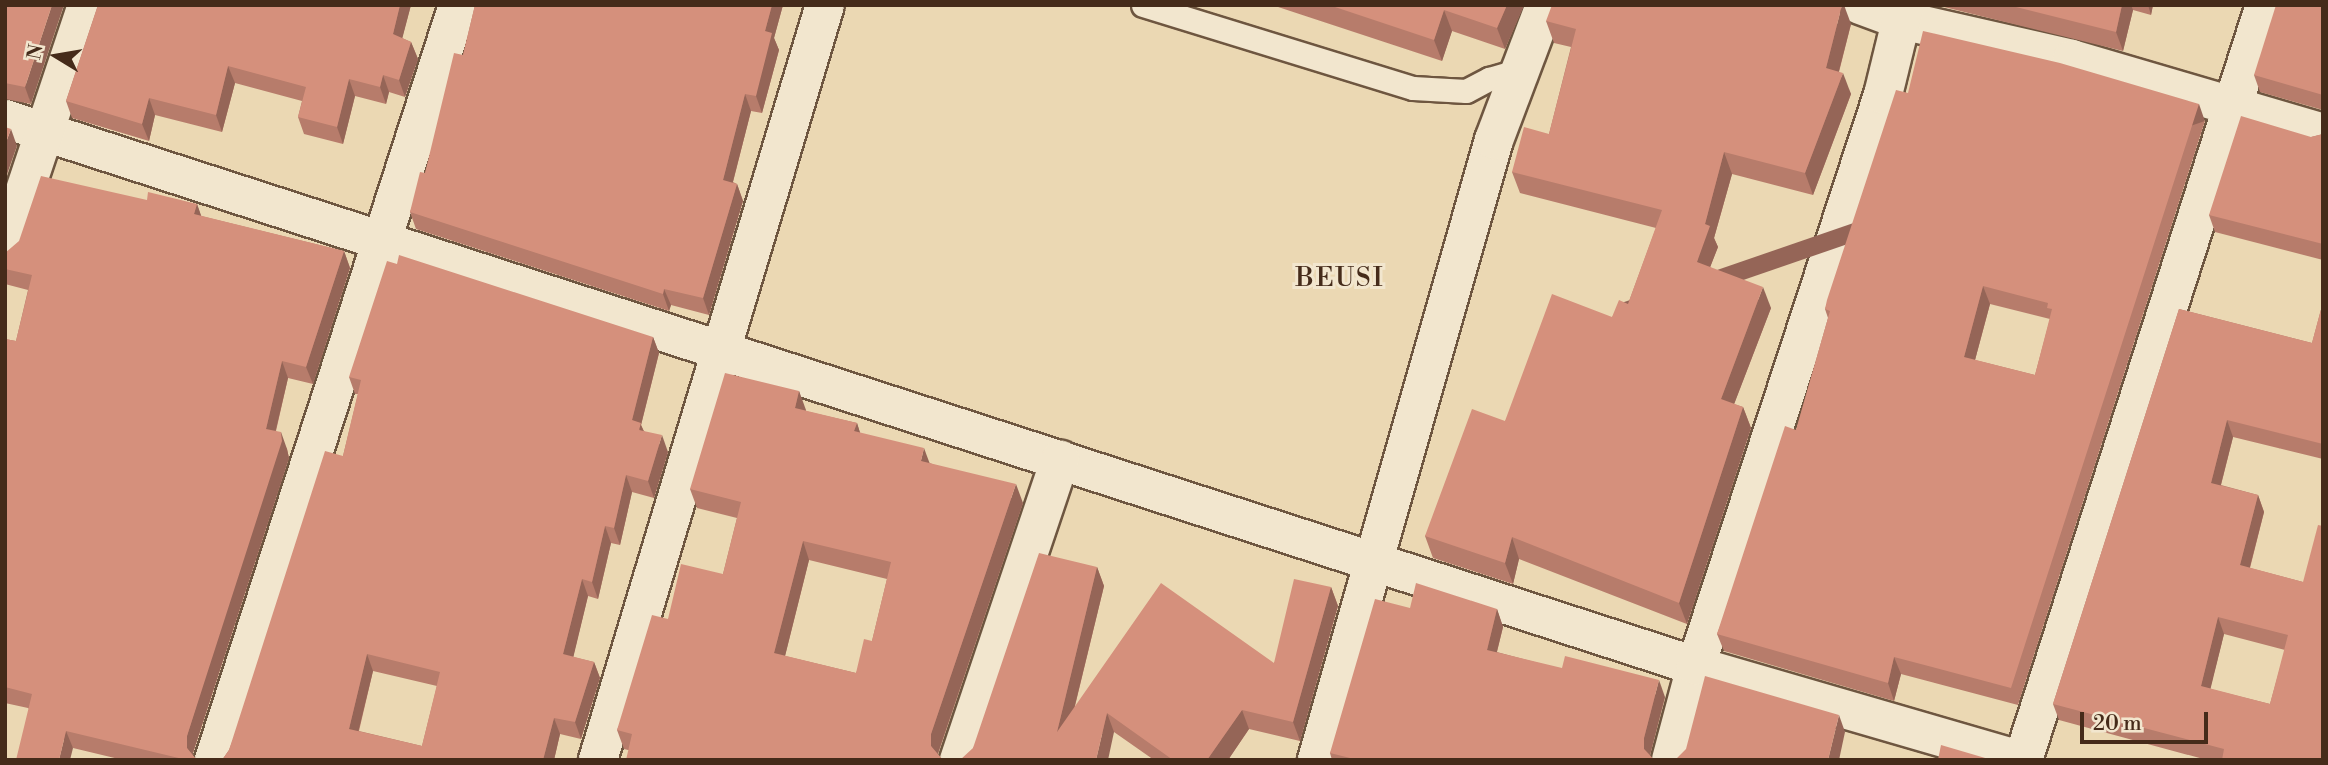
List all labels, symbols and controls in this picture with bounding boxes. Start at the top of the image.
north arrow [21,21,91,91]
text: N [22,42,49,62]
district label: BEUSI [1296,263,1384,295]
scale bar [2083,698,2211,742]
text: 20 m [2093,711,2142,737]

